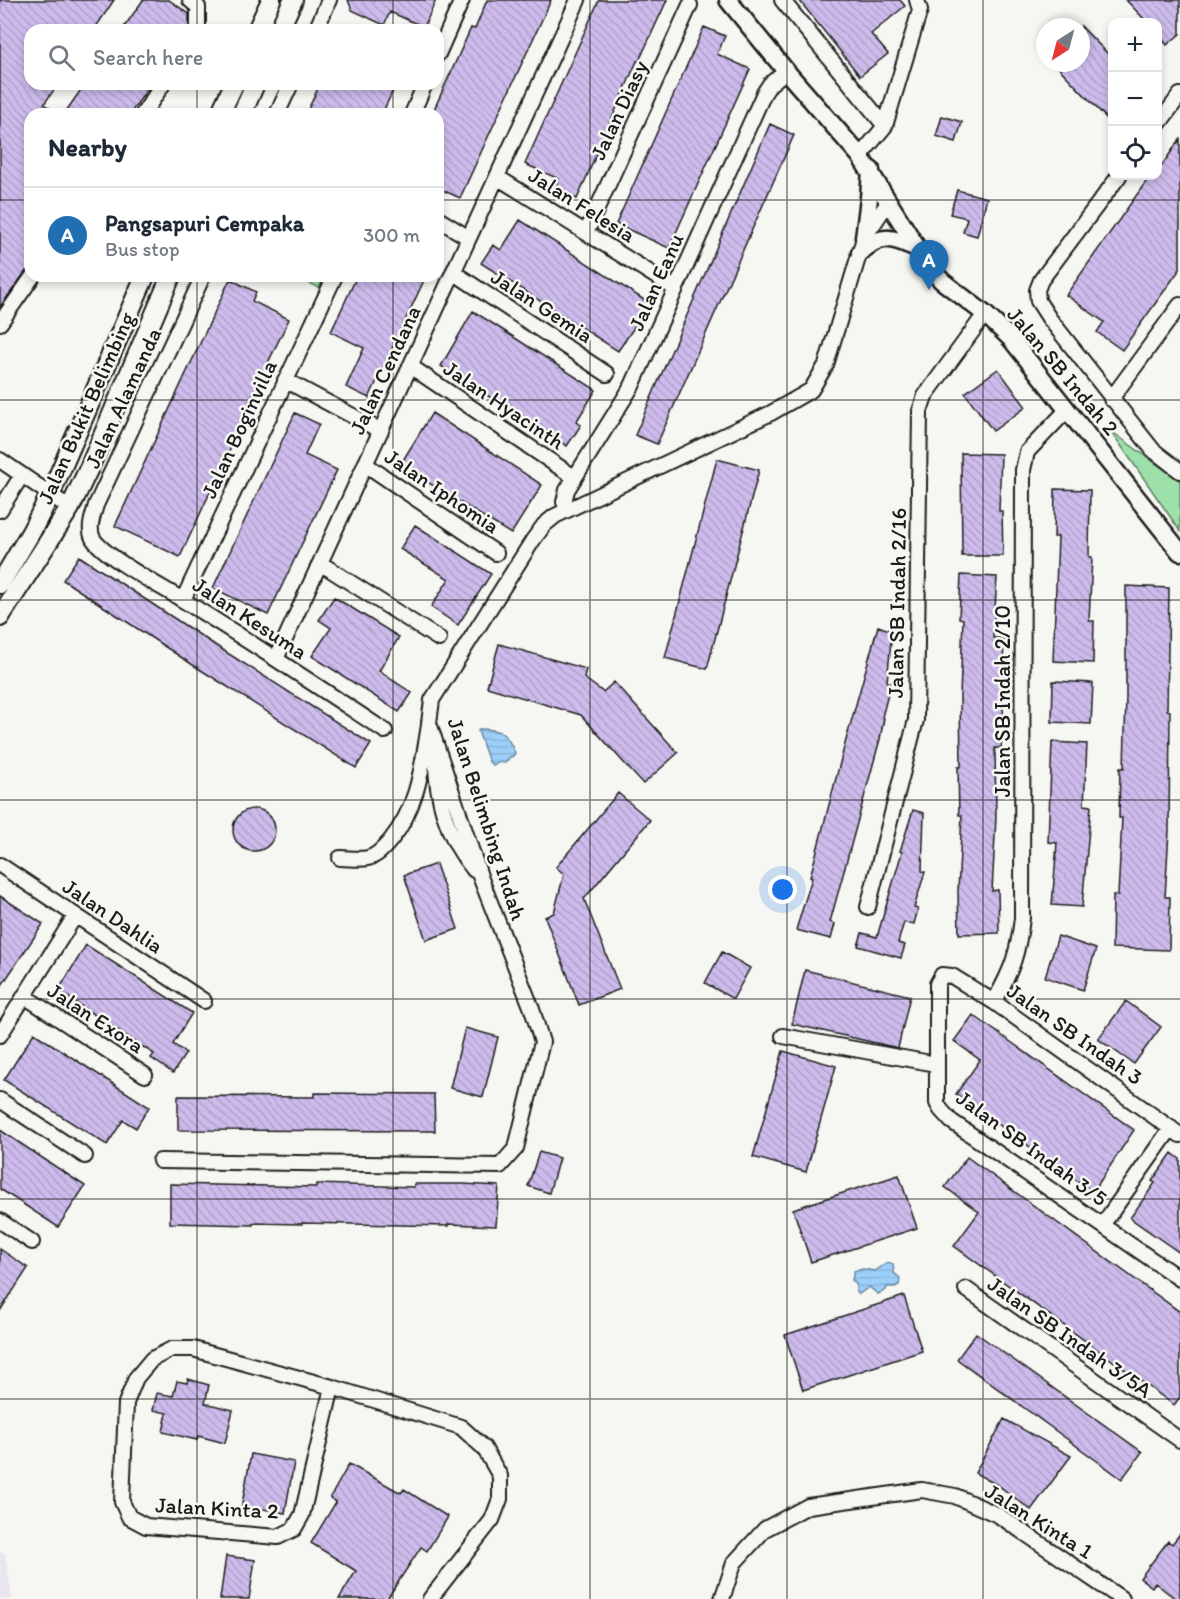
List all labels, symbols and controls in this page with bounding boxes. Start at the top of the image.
north arrow [1036,18,1090,72]
map controls [1108,18,1162,180]
button: + [1108,18,1162,72]
search box [24,24,444,90]
icon: search [45,41,78,74]
text: Search here [93,44,203,71]
street label: Jalan Diasy [584,55,654,164]
button: − [1108,72,1162,126]
button: locate [1108,126,1162,180]
text: Nearby [48,131,127,163]
street label: Jalan Felesia [524,161,641,249]
text: Pangsapuri Cempaka [105,210,304,237]
text: A [61,223,74,247]
text: 300 m [363,223,420,247]
street label: Jalan Eanu [623,229,689,335]
text: Bus stop [105,237,180,261]
pin: A [910,240,948,290]
street label: Jalan Gemia [486,263,598,349]
street label: Jalan Cendana [343,301,427,439]
street label: Jalan SB Indah 2 [1001,301,1125,441]
street label: Jalan Bukit Belimbing [32,307,141,508]
street label: Jalan Alamanda [79,323,167,472]
street label: Jalan Boginvilla [195,355,283,502]
street label: Jalan Hyacinth [438,355,570,456]
street label: Jalan Iphomia [380,443,505,539]
street label: Jalan SB Indah 2/16 [882,508,912,698]
street label: Jalan Kesuma [188,571,313,665]
street label: Jalan SB Indah 2/10 [989,605,1016,797]
street label: Jalan Belimbing Indah [442,714,533,924]
street label: Jalan Dahlia [58,873,168,959]
your location [768,875,797,904]
street label: Jalan Exora [43,977,150,1060]
street label: Jalan SB Indah 3 [1002,977,1148,1091]
street label: Jalan SB Indah 3/5 [951,1084,1113,1212]
street label: Jalan SB Indah 3/5A [983,1270,1157,1404]
street label: Jalan Kinta 1 [980,1477,1098,1565]
street label: Jalan Kinta 2 [155,1491,280,1525]

